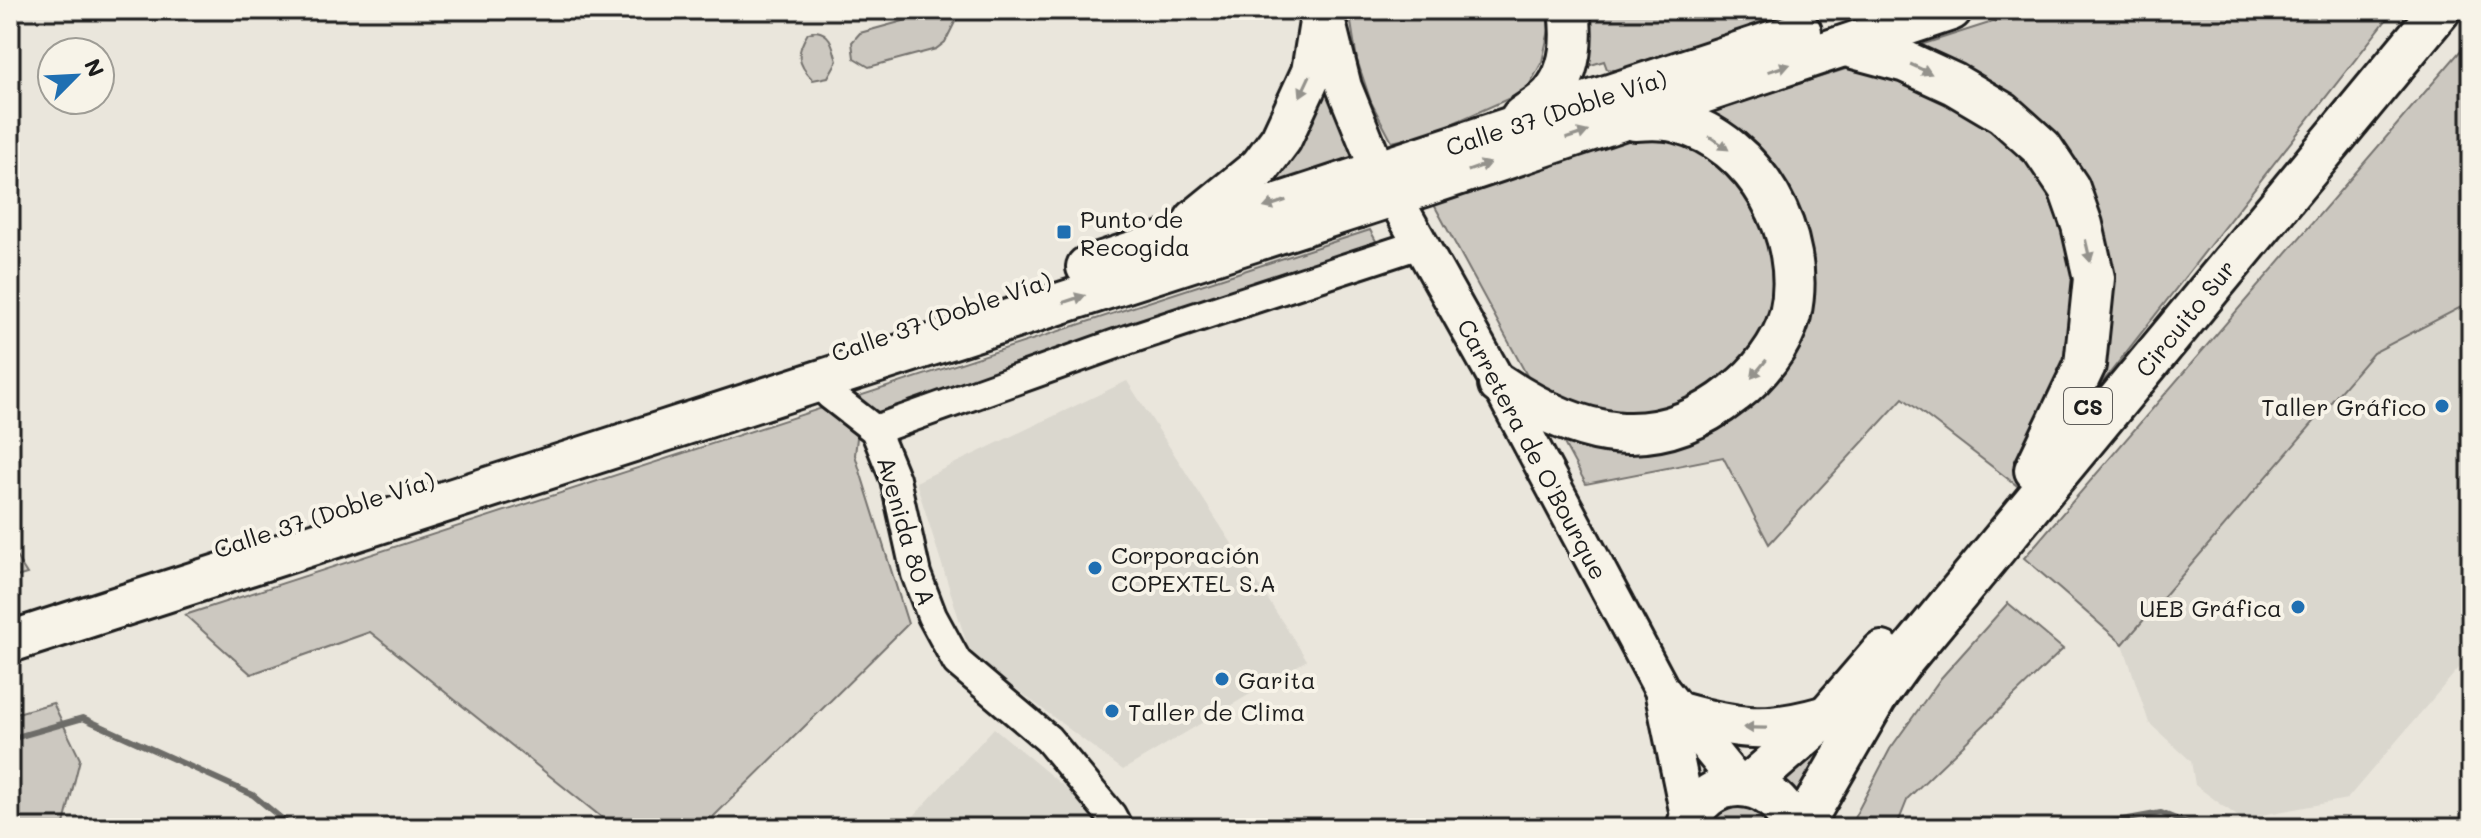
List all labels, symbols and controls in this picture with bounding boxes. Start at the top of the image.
north arrow [36,36,116,116]
text: N [78,54,111,81]
one-way arrow [1767,61,1791,74]
street label: Calle 37 (Doble Vía) [1442,62,1670,162]
one-way arrow [1909,62,1932,76]
one-way arrow [1298,74,1312,97]
one-way arrow [1565,128,1589,140]
one-way arrow [1709,135,1730,150]
one-way arrow [1468,160,1492,172]
one-way arrow [1263,198,1287,210]
place label: Punto de Recogida [1080,203,1190,262]
marker: Punto de Recogida [1055,223,1073,241]
one-way arrow [2082,239,2094,264]
street label: Circuito Sur [2128,253,2242,383]
street label: Calle 37 (Doble Vía) [827,264,1055,368]
one-way arrow [1063,292,1087,305]
street label: Carretera de O'Bourque [1451,313,1615,585]
one-way arrow [1751,359,1768,379]
road number: CS [2064,388,2112,424]
place label: Taller Gráfico [2261,391,2426,422]
marker: Taller Gráfico [2433,397,2451,415]
street label: Avenida 80 A [871,453,943,609]
street label: Calle 37 (Doble Vía) [210,464,438,564]
place label: Corporación COPEXTEL S.A [1111,539,1276,598]
marker: Corporación COPEXTEL S.A [1086,559,1104,577]
place label: UEB Gráfica [2139,592,2282,623]
marker: UEB Gráfica [2289,598,2307,616]
place label: Garita [1238,664,1316,695]
marker: Garita [1213,670,1231,688]
place label: Taller de Clima [1128,696,1305,727]
marker: Taller de Clima [1103,702,1121,720]
one-way arrow [1742,722,1767,734]

